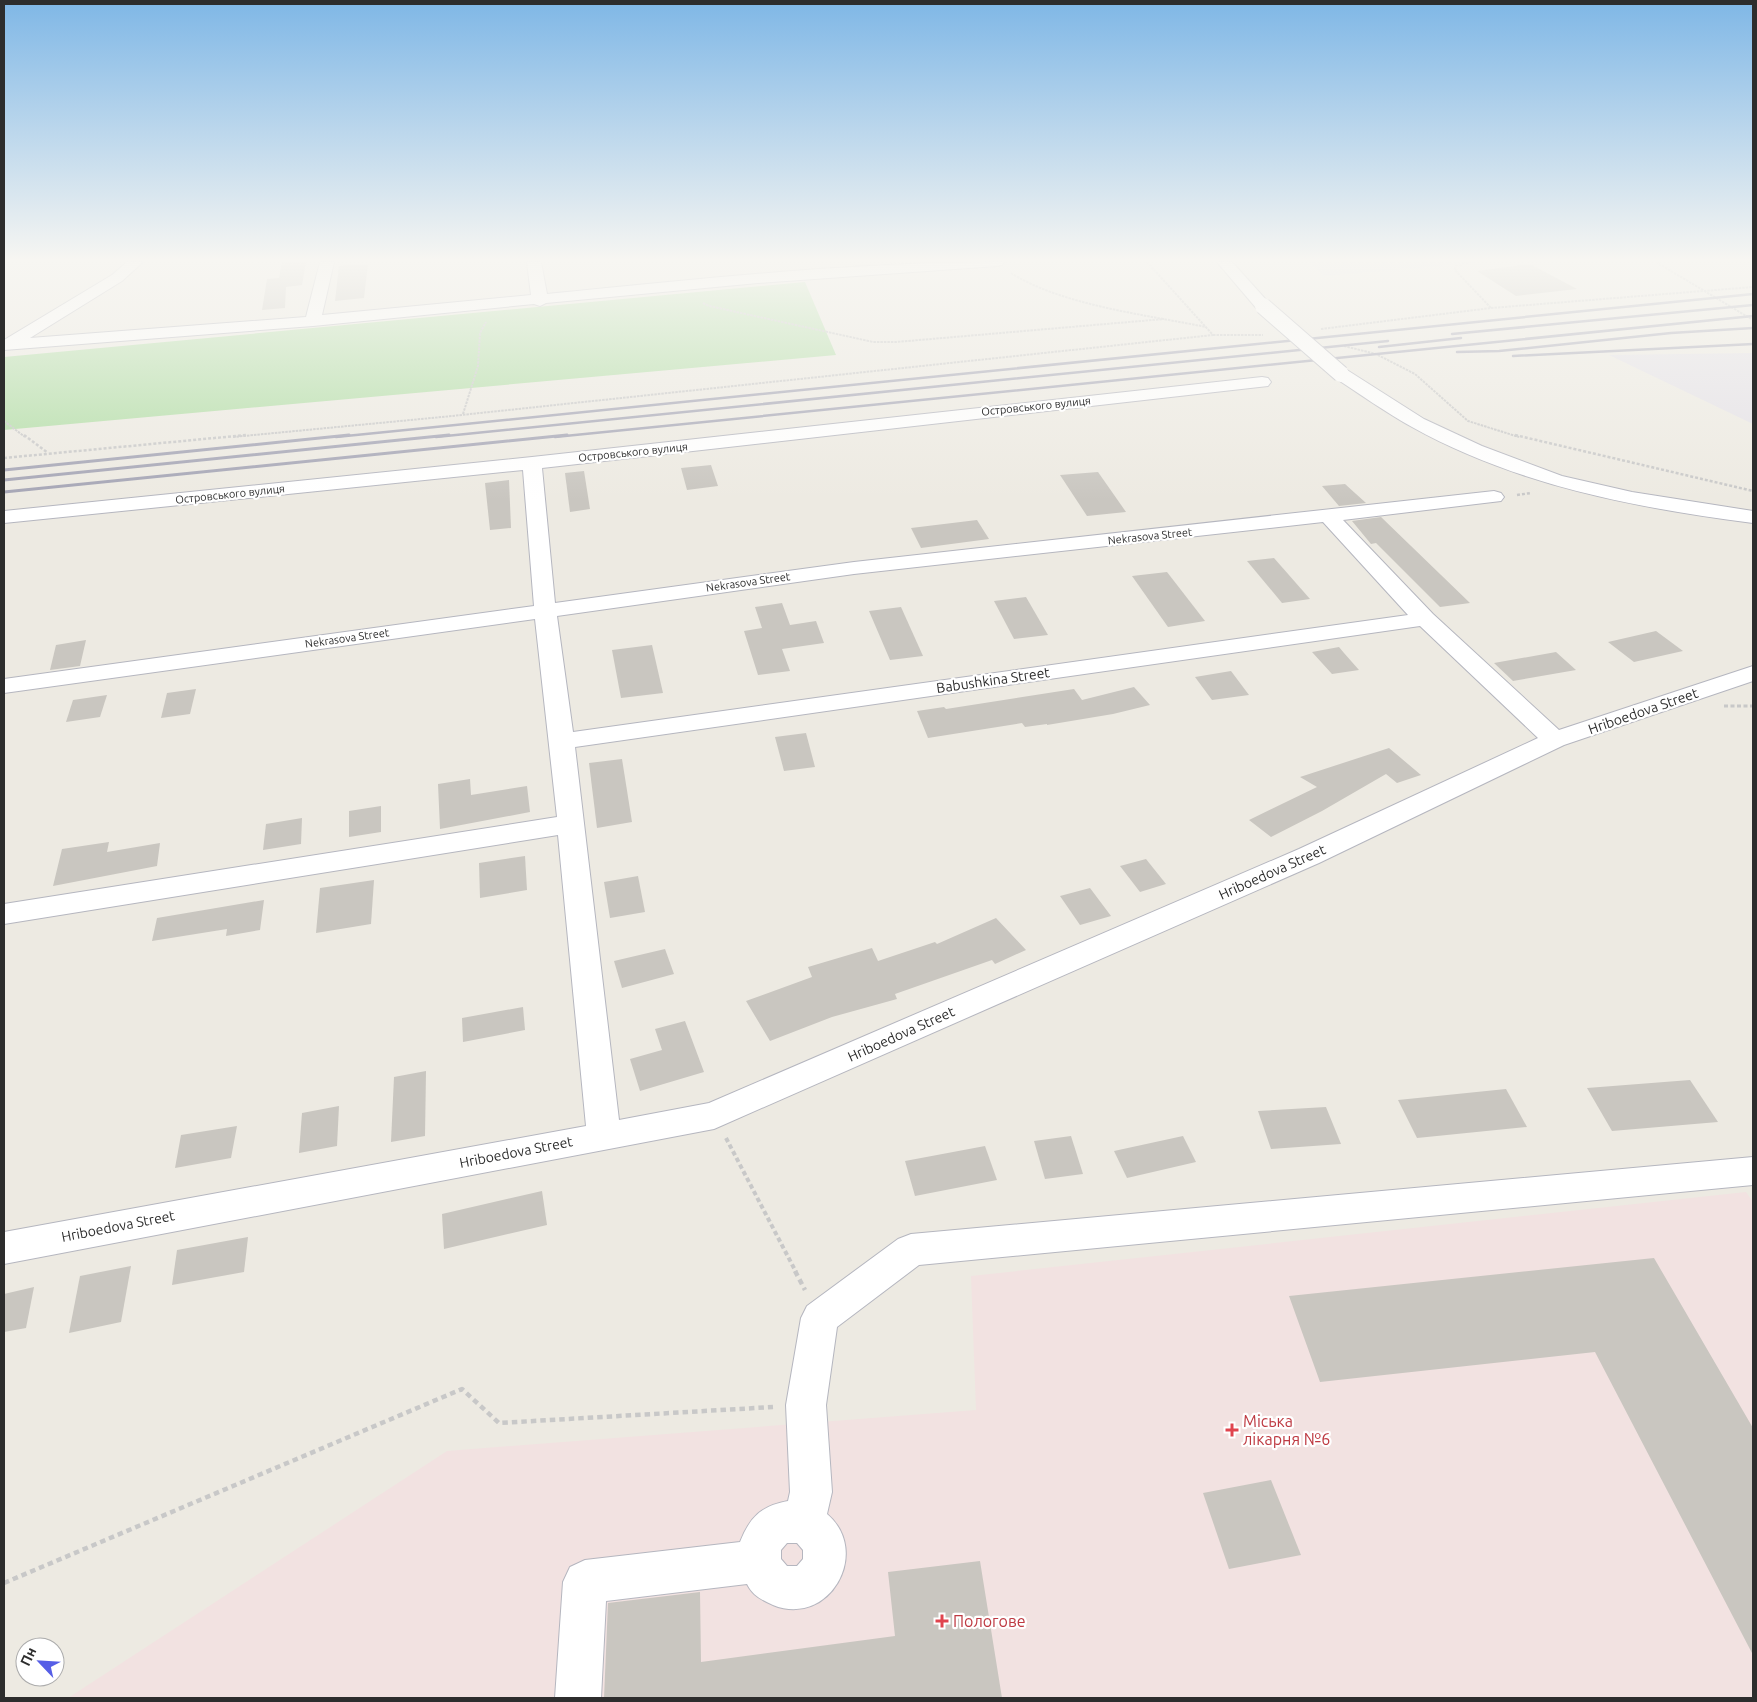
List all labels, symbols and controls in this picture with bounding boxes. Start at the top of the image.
street label: Островського вулиця [981,394,1091,418]
street label: Островського вулиця [578,440,688,464]
street label: Островського вулиця [175,482,285,506]
street label: Nekrasova Street [1107,526,1193,546]
street label: Nekrasova Street [705,570,791,594]
street label: Nekrasova Street [304,626,390,650]
street label: Babushkina Street [935,664,1051,696]
street label: Hriboedova Street [1586,685,1701,737]
street label: Hriboedova Street [1216,841,1328,903]
street label: Hriboedova Street [845,1003,957,1065]
street label: Hriboedova Street [458,1133,575,1171]
street label: Hriboedova Street [60,1207,177,1245]
place label: Міська лікарня №6 [1243,1412,1330,1448]
marker: Міська лікарня №6 [1225,1423,1239,1437]
place label: Пологове [953,1612,1026,1630]
marker: Пологове [935,1614,949,1628]
north arrow [15,1637,65,1687]
text: Пн [17,1645,39,1668]

